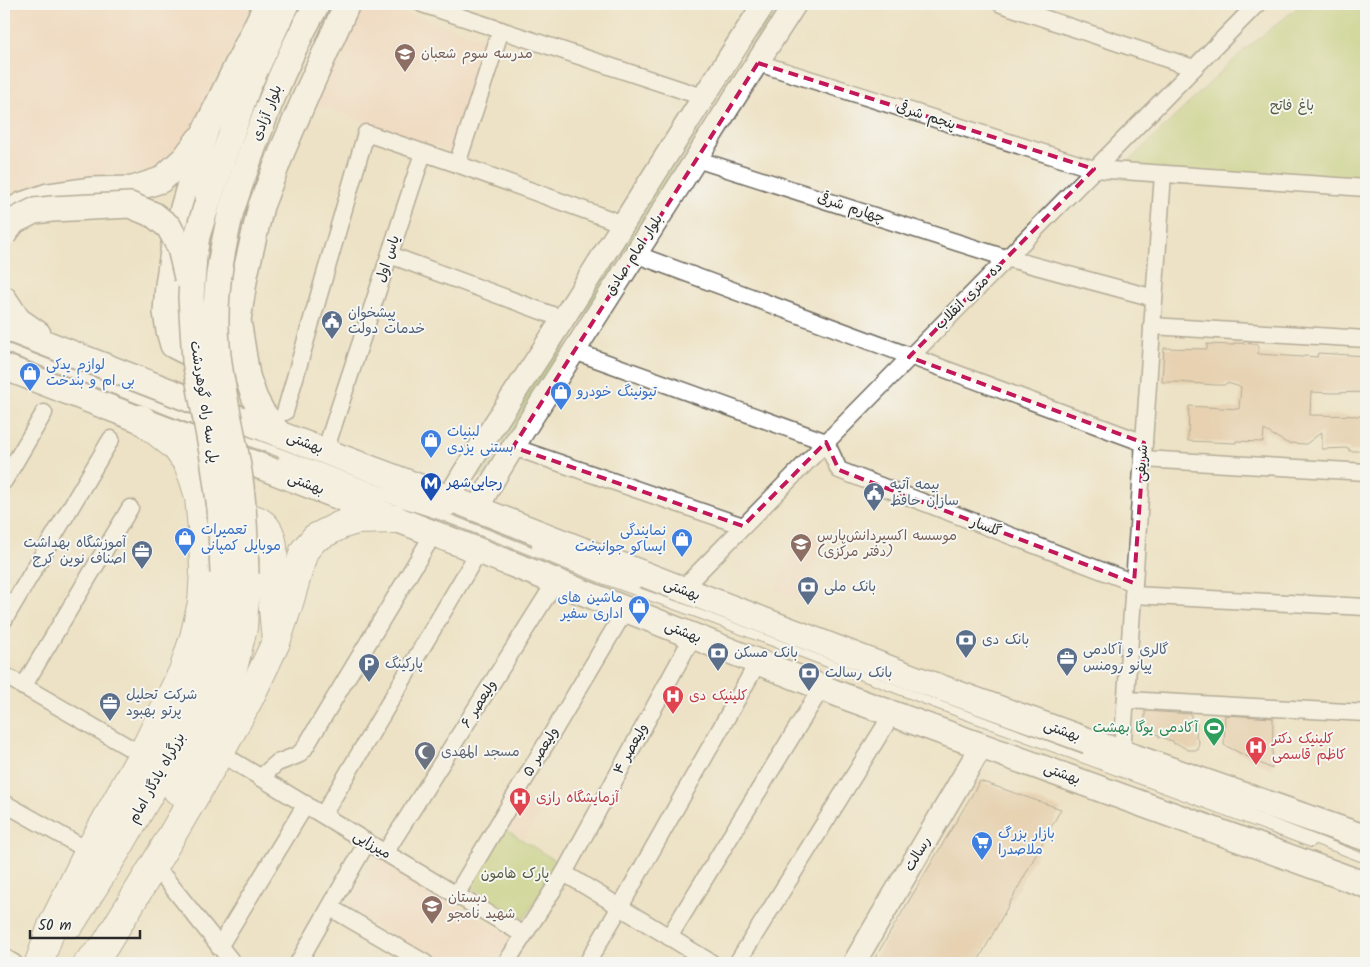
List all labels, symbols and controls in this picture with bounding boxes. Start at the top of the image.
school or university icon: مدرسه سوم شعبان [393,42,417,73]
place label: مدرسه سوم شعبان [421,43,533,65]
street label: بلوار آزادی [246,82,288,144]
park label: باغ فاتح [1270,95,1314,117]
street label: پنجم شرقی [893,96,959,136]
street label: چهارم شرقی [814,187,888,229]
street label: بلوار امام صادق [599,210,669,300]
street label: یاس اول [370,233,406,285]
street label: ده متری انقلاب [930,257,1008,335]
place label: پیشخوان خدمات دولت [348,302,425,340]
public building icon: پیشخوان خدمات دولت [320,309,344,340]
street label: پل سه راه گوهردشت [183,339,225,465]
place label: لوازم یدکی بی ام و بندخت [46,354,135,392]
shop icon: لوازم یدکی بی ام و بندخت [18,361,42,392]
shop icon: تیونینگ خودرو [549,380,573,411]
place label: تیونینگ خودرو [576,381,658,403]
place label: لبنیات بستنی یزدی [447,421,514,459]
street label: بهشتى [283,426,327,460]
shop icon: لبنیات بستنی یزدی [419,428,443,459]
street label: شریفی [1130,444,1154,482]
street label: بهشتی [284,467,328,501]
metro station icon: رجایی‌شهر [419,471,443,502]
place label: رجایی‌شهر [446,472,503,494]
place label: بیمه آتیه سازان حافظ [890,474,959,512]
public building icon: بیمه آتیه سازان حافظ [862,481,886,512]
street label: گلسار [967,511,1005,543]
place label: تعمیرات موبایل کمپانی [201,519,281,557]
place label: نمایندگی ایساکو جوانبخت [575,520,666,558]
place label: موسسه اکسیردانش‌پارس (دفتر مرکزی) [817,525,957,563]
shop icon: تعمیرات موبایل کمپانی [173,526,197,557]
shop icon: نمایندگی ایساکو جوانبخت [670,527,694,558]
place label: آموزشگاه بهداشت اصناف نوین کرج [24,532,127,570]
school or university icon: موسسه اکسیردانش‌پارس (دفتر مرکزی) [789,532,813,563]
office icon: آموزشگاه بهداشت اصناف نوین کرج [130,539,154,570]
street label: بهشتى [660,573,704,607]
bank icon: بانک ملی [796,575,820,606]
place label: بانک ملی [824,576,876,598]
place label: ماشین های اداری سفیر [558,587,623,625]
shop icon: ماشین های اداری سفیر [627,594,651,625]
street label: بهشتی [661,615,705,649]
bank icon: بانک دی [954,628,978,659]
place label: بانک دی [982,629,1029,651]
place label: گالری و آکادمی پیانو رومنس [1083,639,1169,677]
bank icon: بانک مسکن [706,641,730,672]
place label: بانک مسکن [734,642,798,664]
office icon: گالری و آکادمی پیانو رومنس [1055,646,1079,677]
parking icon: پارکینگ [357,652,381,683]
place label: پارکینگ [385,653,423,675]
bank icon: بانک رسالت [797,661,821,692]
place label: بانک رسالت [825,662,892,684]
street label: ولیعصر ۶ [455,675,503,733]
place label: شرکت تحلیل پرتو بهبود [126,684,197,722]
hospital icon: کلینیک دی [661,684,685,715]
place label: کلینیک دی [689,685,747,707]
office icon: شرکت تحلیل پرتو بهبود [98,691,122,722]
street label: بهشتى [1041,714,1083,748]
sports icon: آکادمی یوگا بهشت [1202,716,1226,747]
place label: آکادمی یوگا بهشت [1093,717,1199,739]
street label: ولیعصر ۴ [608,719,654,779]
street label: ولیعصر ۵ [517,723,565,781]
place label: کلینیک دکتر کاظم قاسمی [1271,728,1346,766]
street label: بزرگراه یادگار امام [123,729,191,827]
hospital icon: کلینیک دکتر کاظم قاسمی [1244,735,1268,766]
mosque icon: مسجد المهدی [413,740,437,771]
place label: مسجد المهدی [441,741,520,763]
street label: بهشتی [1041,757,1083,791]
hospital icon: آزمایشگاه رازی [508,786,532,817]
place label: آزمایشگاه رازی [536,787,619,809]
place label: بازار بزرگ ملاصدرا [998,823,1055,861]
street label: میرزایی [349,825,395,865]
supermarket icon: بازار بزرگ ملاصدرا [970,830,994,861]
street label: رسالت [899,832,937,876]
park label: پارک هامون [481,863,549,885]
place label: دبستان شهید نامجو [447,887,515,925]
school or university icon: دبستان شهید نامجو [420,894,444,925]
scale bar [30,907,140,939]
text: 50 m [38,914,72,938]

